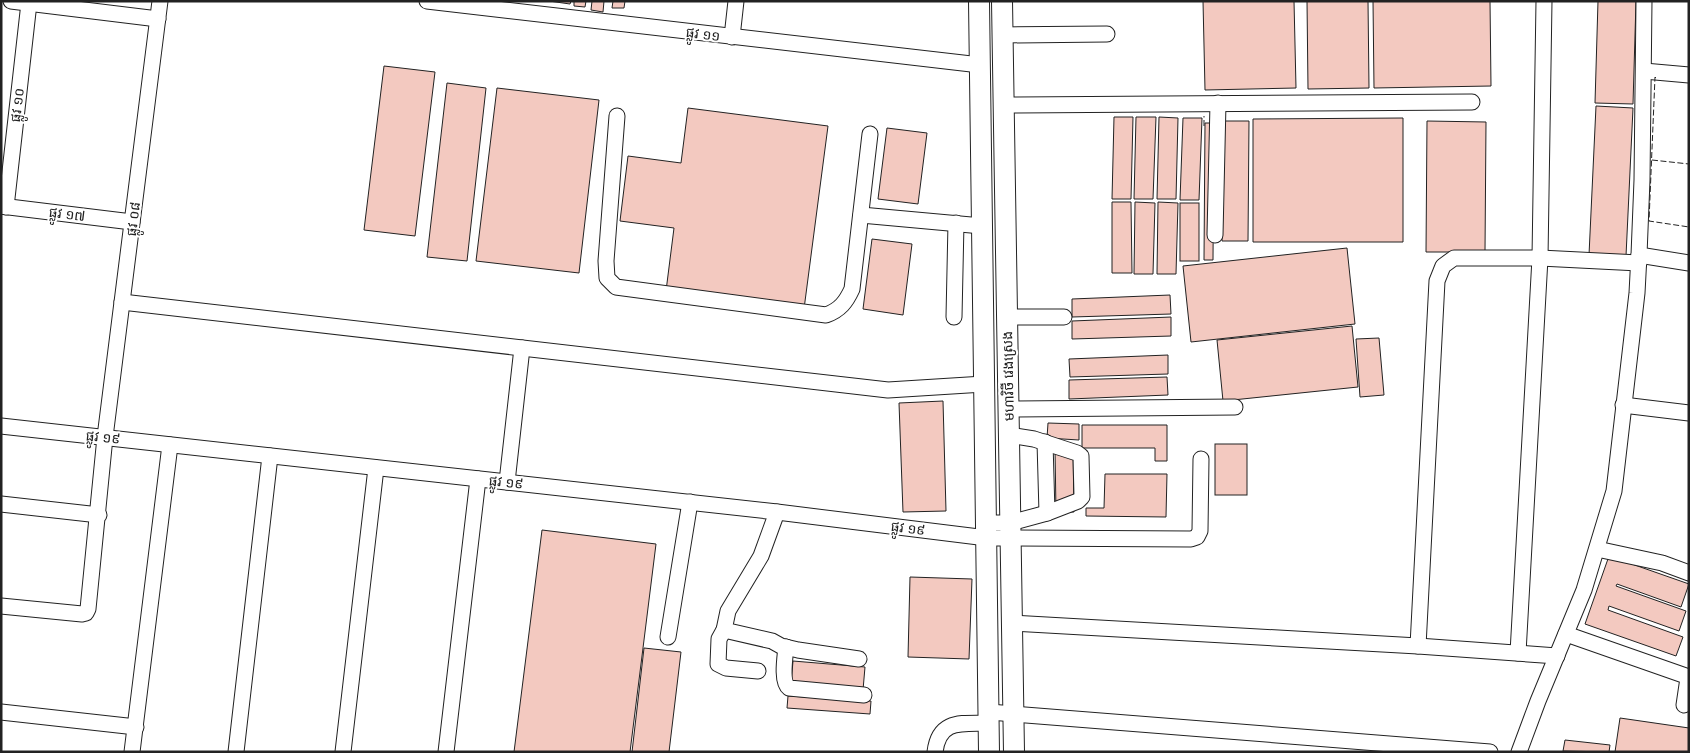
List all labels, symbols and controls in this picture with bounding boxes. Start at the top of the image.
street label: ផ្លូវ ១១ [684,22,721,48]
street label: ផ្លូវ ១០ [5,87,31,124]
street label: ផ្លូវ ០៨ [121,201,147,238]
street label: ផ្លូវ ១៧ [47,202,86,228]
street label: មហាវិថី វេងស្រេង [997,331,1018,421]
street label: ផ្លូវ ១៩ [84,425,121,451]
street label: ផ្លូវ ១៩ [487,470,524,496]
street label: ផ្លូវ ១៩ [889,516,926,542]

